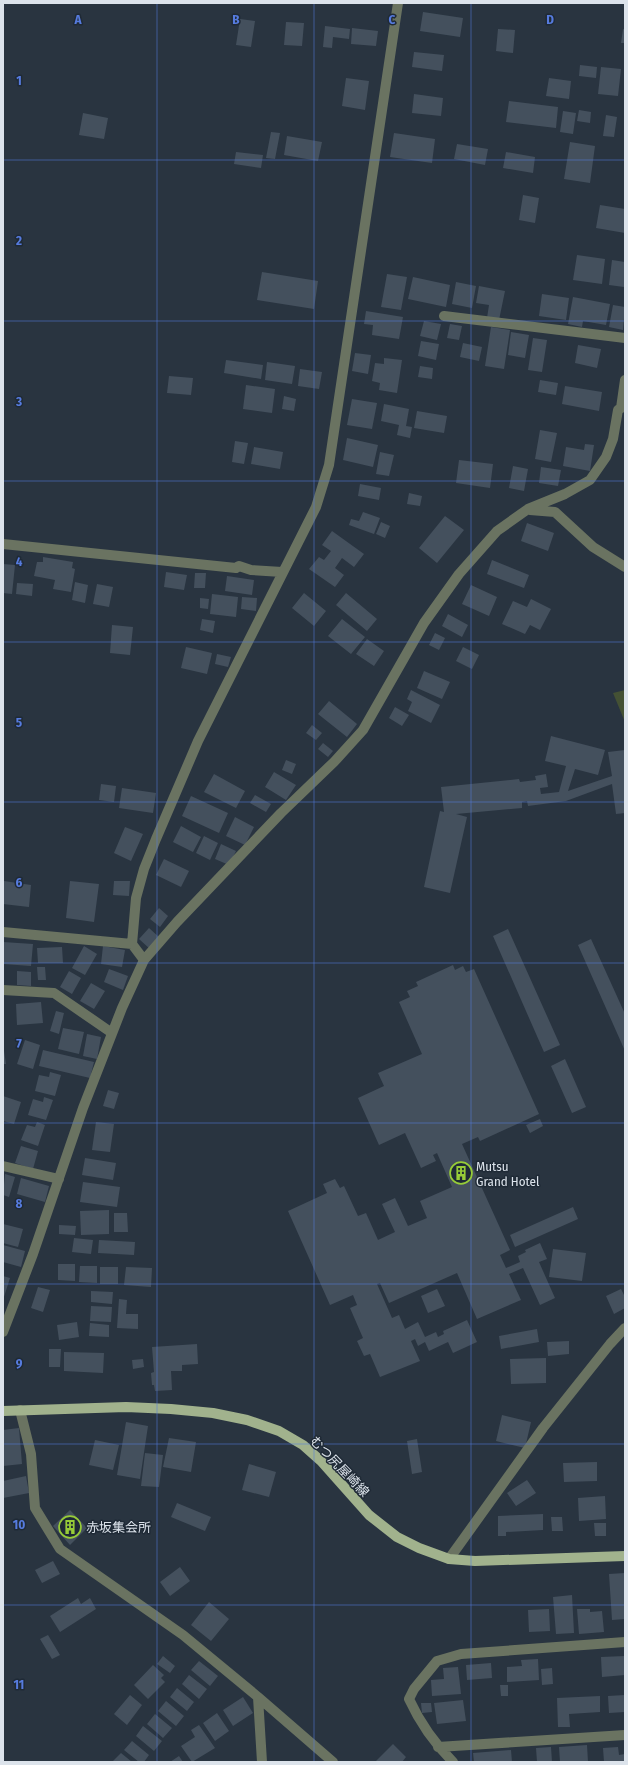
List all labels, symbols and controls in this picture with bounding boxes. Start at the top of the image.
text: A [73,12,82,27]
text: B [232,12,240,27]
text: C [389,12,396,27]
text: D [546,12,554,27]
text: 1 [16,73,22,88]
text: 2 [15,233,22,248]
text: 3 [15,394,22,409]
text: 4 [16,554,23,569]
text: 5 [16,715,22,730]
text: 6 [16,875,23,890]
text: 7 [16,1036,22,1051]
place label: Mutsu Grand Hotel [476,1159,540,1189]
building icon: Mutsu Grand Hotel [448,1160,474,1186]
text: 8 [16,1196,23,1211]
text: 9 [16,1356,23,1371]
street label: むつ尻屋崎線 [307,1433,372,1500]
building icon: 赤坂集会所 [57,1514,83,1540]
text: 10 [13,1517,25,1532]
place label: 赤坂集会所 [86,1520,151,1535]
text: 11 [14,1677,24,1692]

